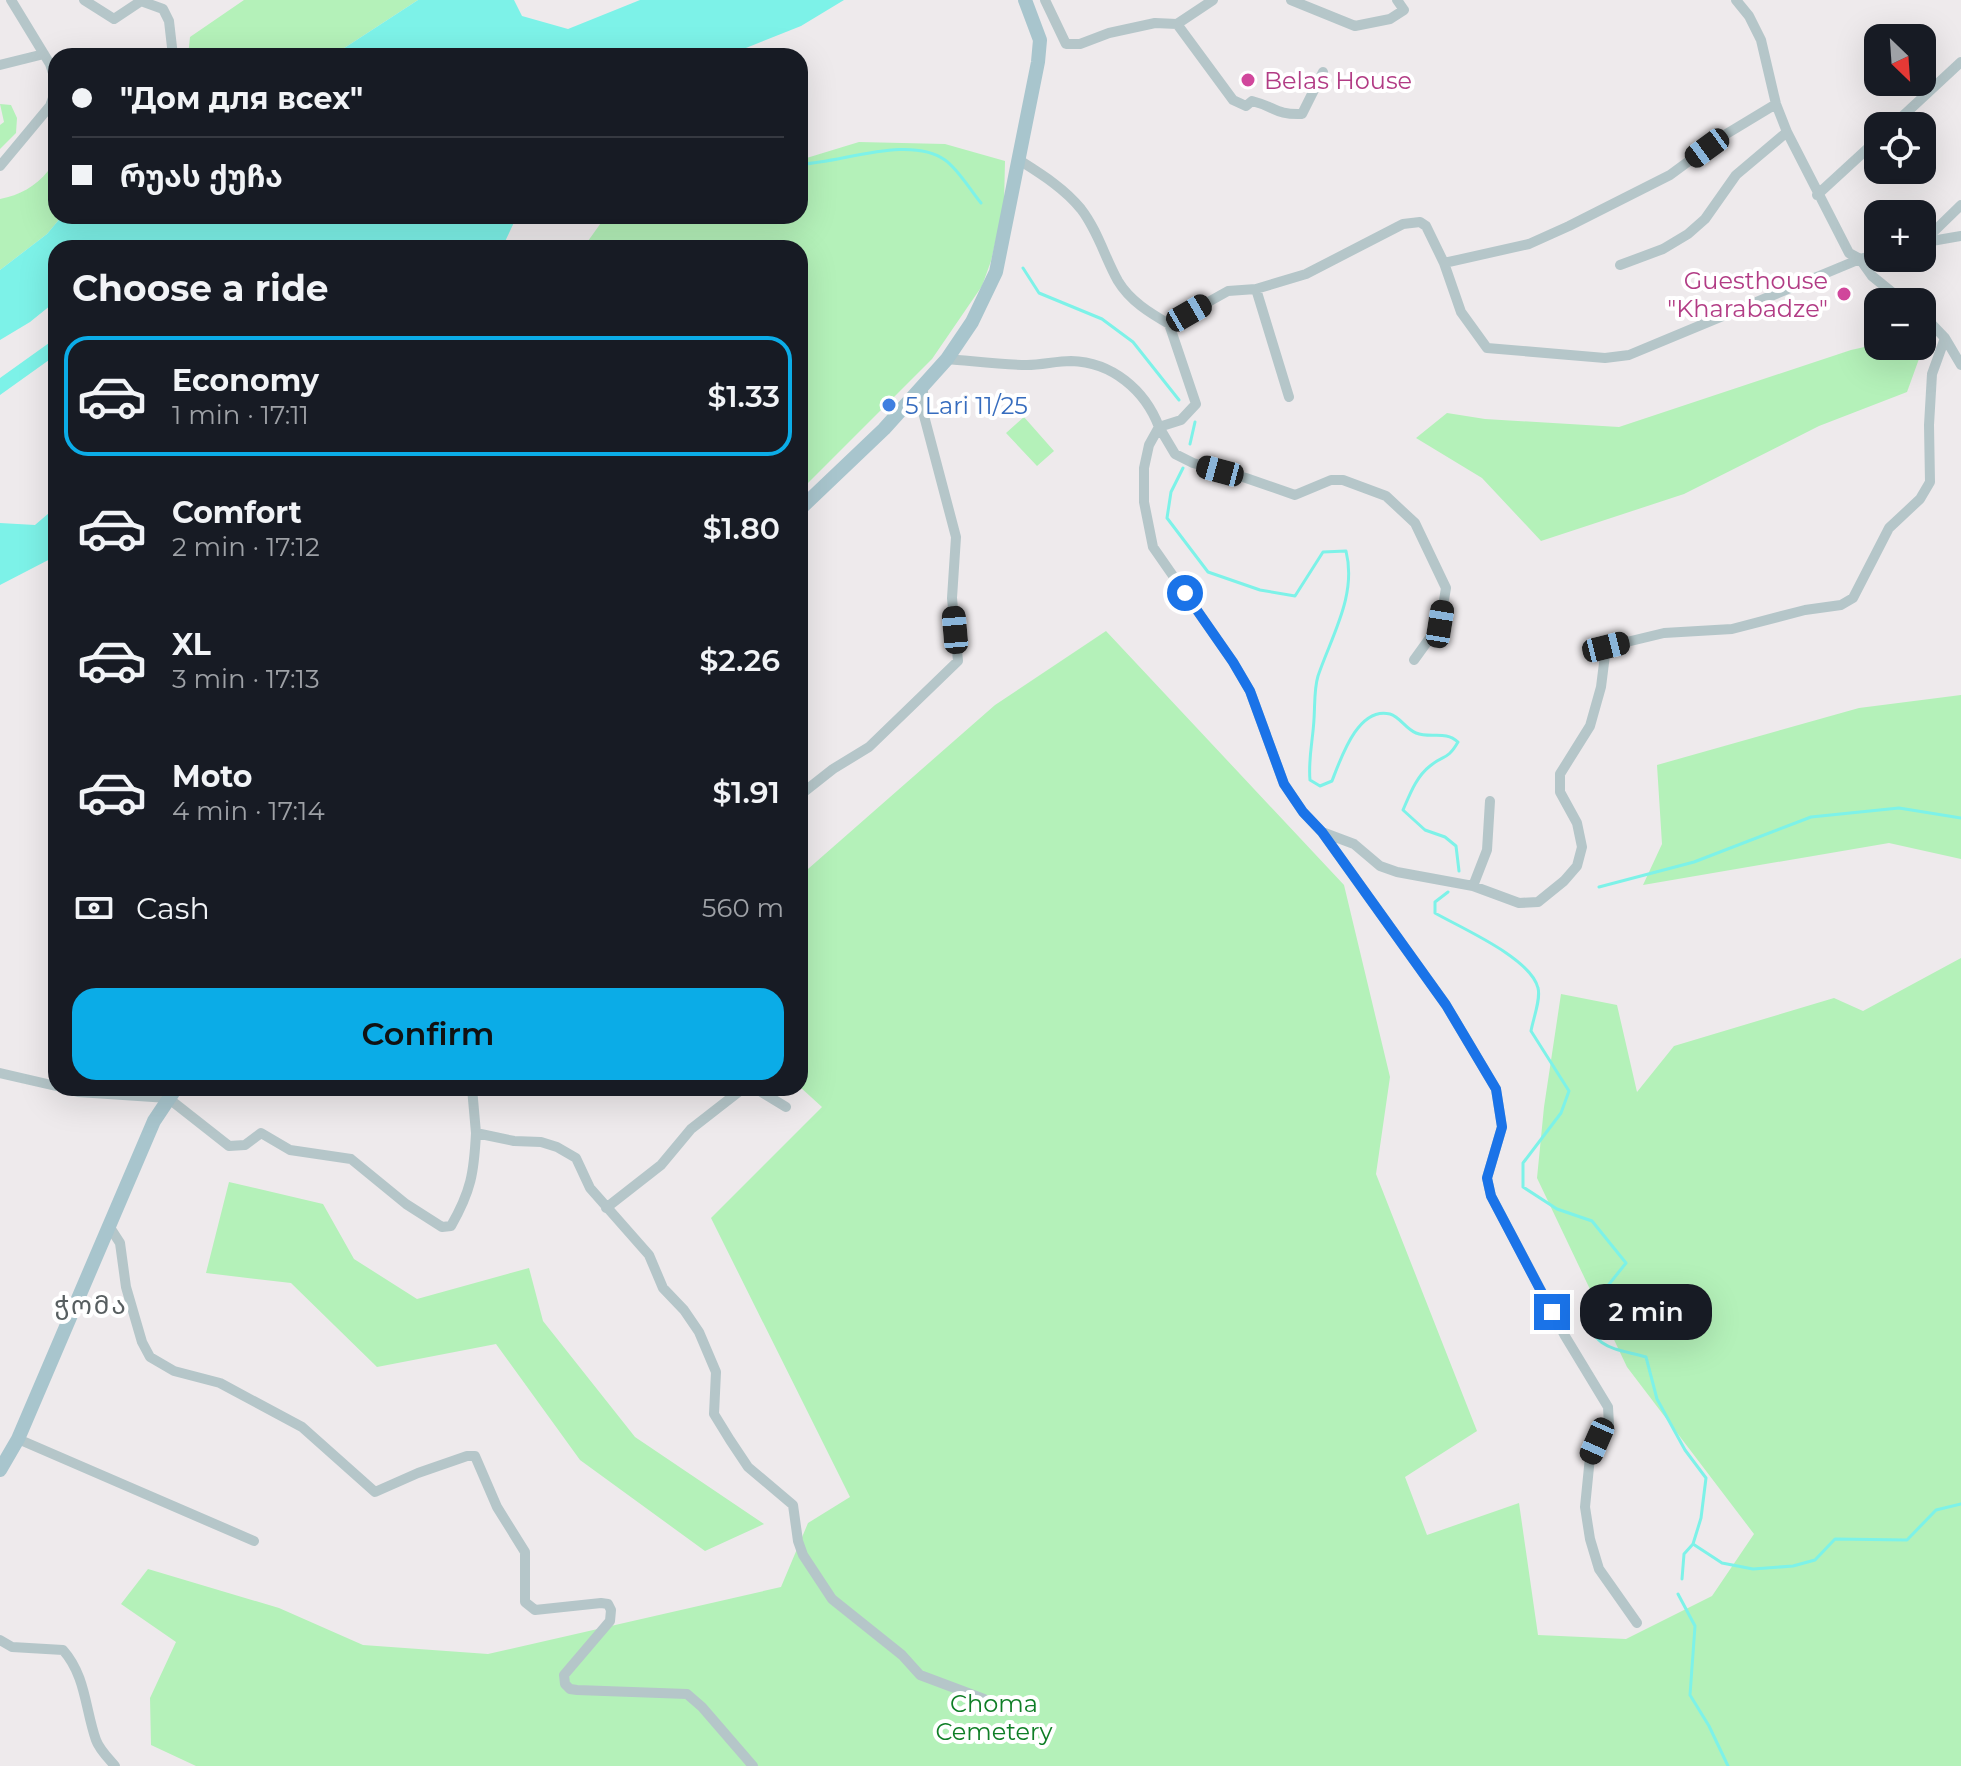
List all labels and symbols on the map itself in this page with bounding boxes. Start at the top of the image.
north arrow [1864,24,1936,96]
place label: Belas House [1264,66,1412,95]
marker: Belas House [1239,71,1257,89]
car [1681,124,1733,172]
place label: Guesthouse "Kharabadze" [1667,266,1828,323]
marker: Guesthouse "Kharabadze" [1835,285,1853,303]
car [1162,291,1216,335]
place label: 5 Lari 11/25 [905,391,1028,420]
marker: 5 Lari 11/25 [880,396,898,414]
car [1194,453,1246,489]
route start [1167,575,1203,611]
car [1424,598,1456,650]
car [941,605,969,655]
car [1580,630,1632,664]
callout: 2 min [1580,1284,1712,1340]
district label: ჭომა [54,1289,128,1321]
route end [1534,1294,1570,1330]
car [1576,1414,1618,1468]
park label: Choma Cemetery [935,1689,1053,1746]

